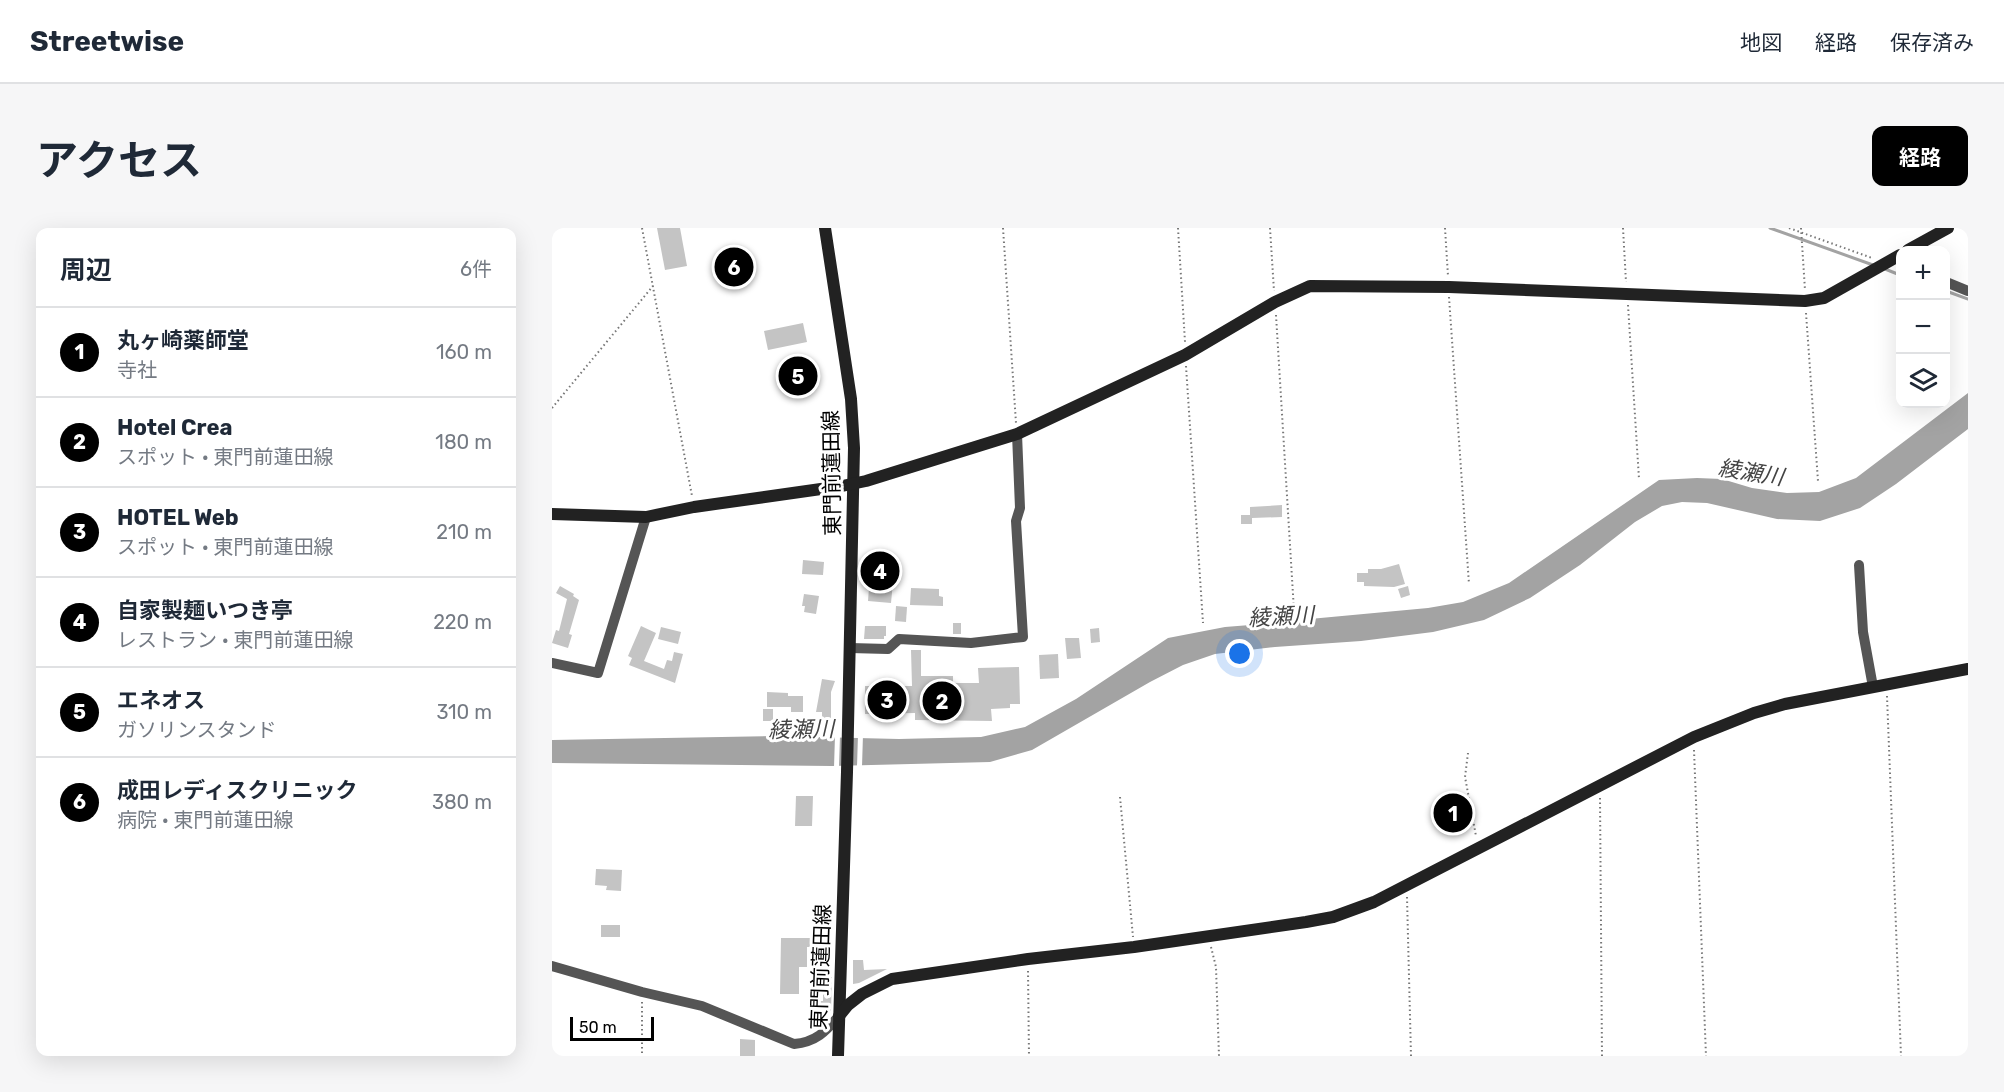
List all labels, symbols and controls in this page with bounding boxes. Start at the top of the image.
text: Streetwise [30,25,184,58]
text: 地図 [1740,30,1782,55]
text: 経路 [1815,30,1857,55]
text: 保存済み [1890,30,1974,55]
button: 経路 [1872,126,1968,186]
text: アクセス [36,136,202,186]
pin: 6 [714,244,753,290]
map controls [1896,246,1950,408]
button: + [1896,246,1950,300]
text: 周辺 [60,255,112,286]
text: 6件 [460,257,492,281]
button: − [1896,300,1950,354]
text: 丸ヶ崎薬師堂 [117,327,249,354]
text: 1 [75,340,84,364]
text: 160 m [436,340,492,364]
pin: 5 [778,354,818,398]
button: layers [1896,354,1950,408]
text: 寺社 [117,358,157,382]
street label: 東門前蓮田線 [818,410,845,536]
text: Hotel Crea [117,414,232,441]
text: 2 [73,430,86,454]
text: 180 m [435,430,492,454]
text: スポット · 東門前蓮田線 [117,445,333,469]
water label: 綾瀬川 [1716,454,1788,491]
text: HOTEL Web [117,504,239,531]
text: 3 [73,520,86,544]
text: 210 m [436,520,492,544]
text: スポット · 東門前蓮田線 [117,535,333,559]
pin: 4 [860,548,900,594]
text: 自家製麺いつき亭 [117,597,293,624]
water label: 綾瀬川 [1247,601,1317,632]
text: 4 [73,610,86,634]
text: 220 m [433,610,492,634]
text: レストラン · 東門前蓮田線 [117,628,353,652]
your location [1225,639,1254,668]
pin: 3 [868,678,906,722]
pin: 2 [922,678,962,724]
text: エネオス [117,687,205,714]
text: 5 [73,700,86,724]
text: 310 m [436,700,492,724]
water label: 綾瀬川 [768,715,836,744]
text: ガソリンスタンド [117,718,277,742]
text: 成田レディスクリニック [117,777,357,804]
text: 6 [73,790,86,814]
text: 380 m [432,790,492,814]
pin: 1 [1434,790,1472,836]
text: 病院 · 東門前蓮田線 [117,808,293,832]
street label: 東門前蓮田線 [806,904,835,1030]
scale bar [570,1014,654,1042]
text: 50 m [579,1018,617,1037]

